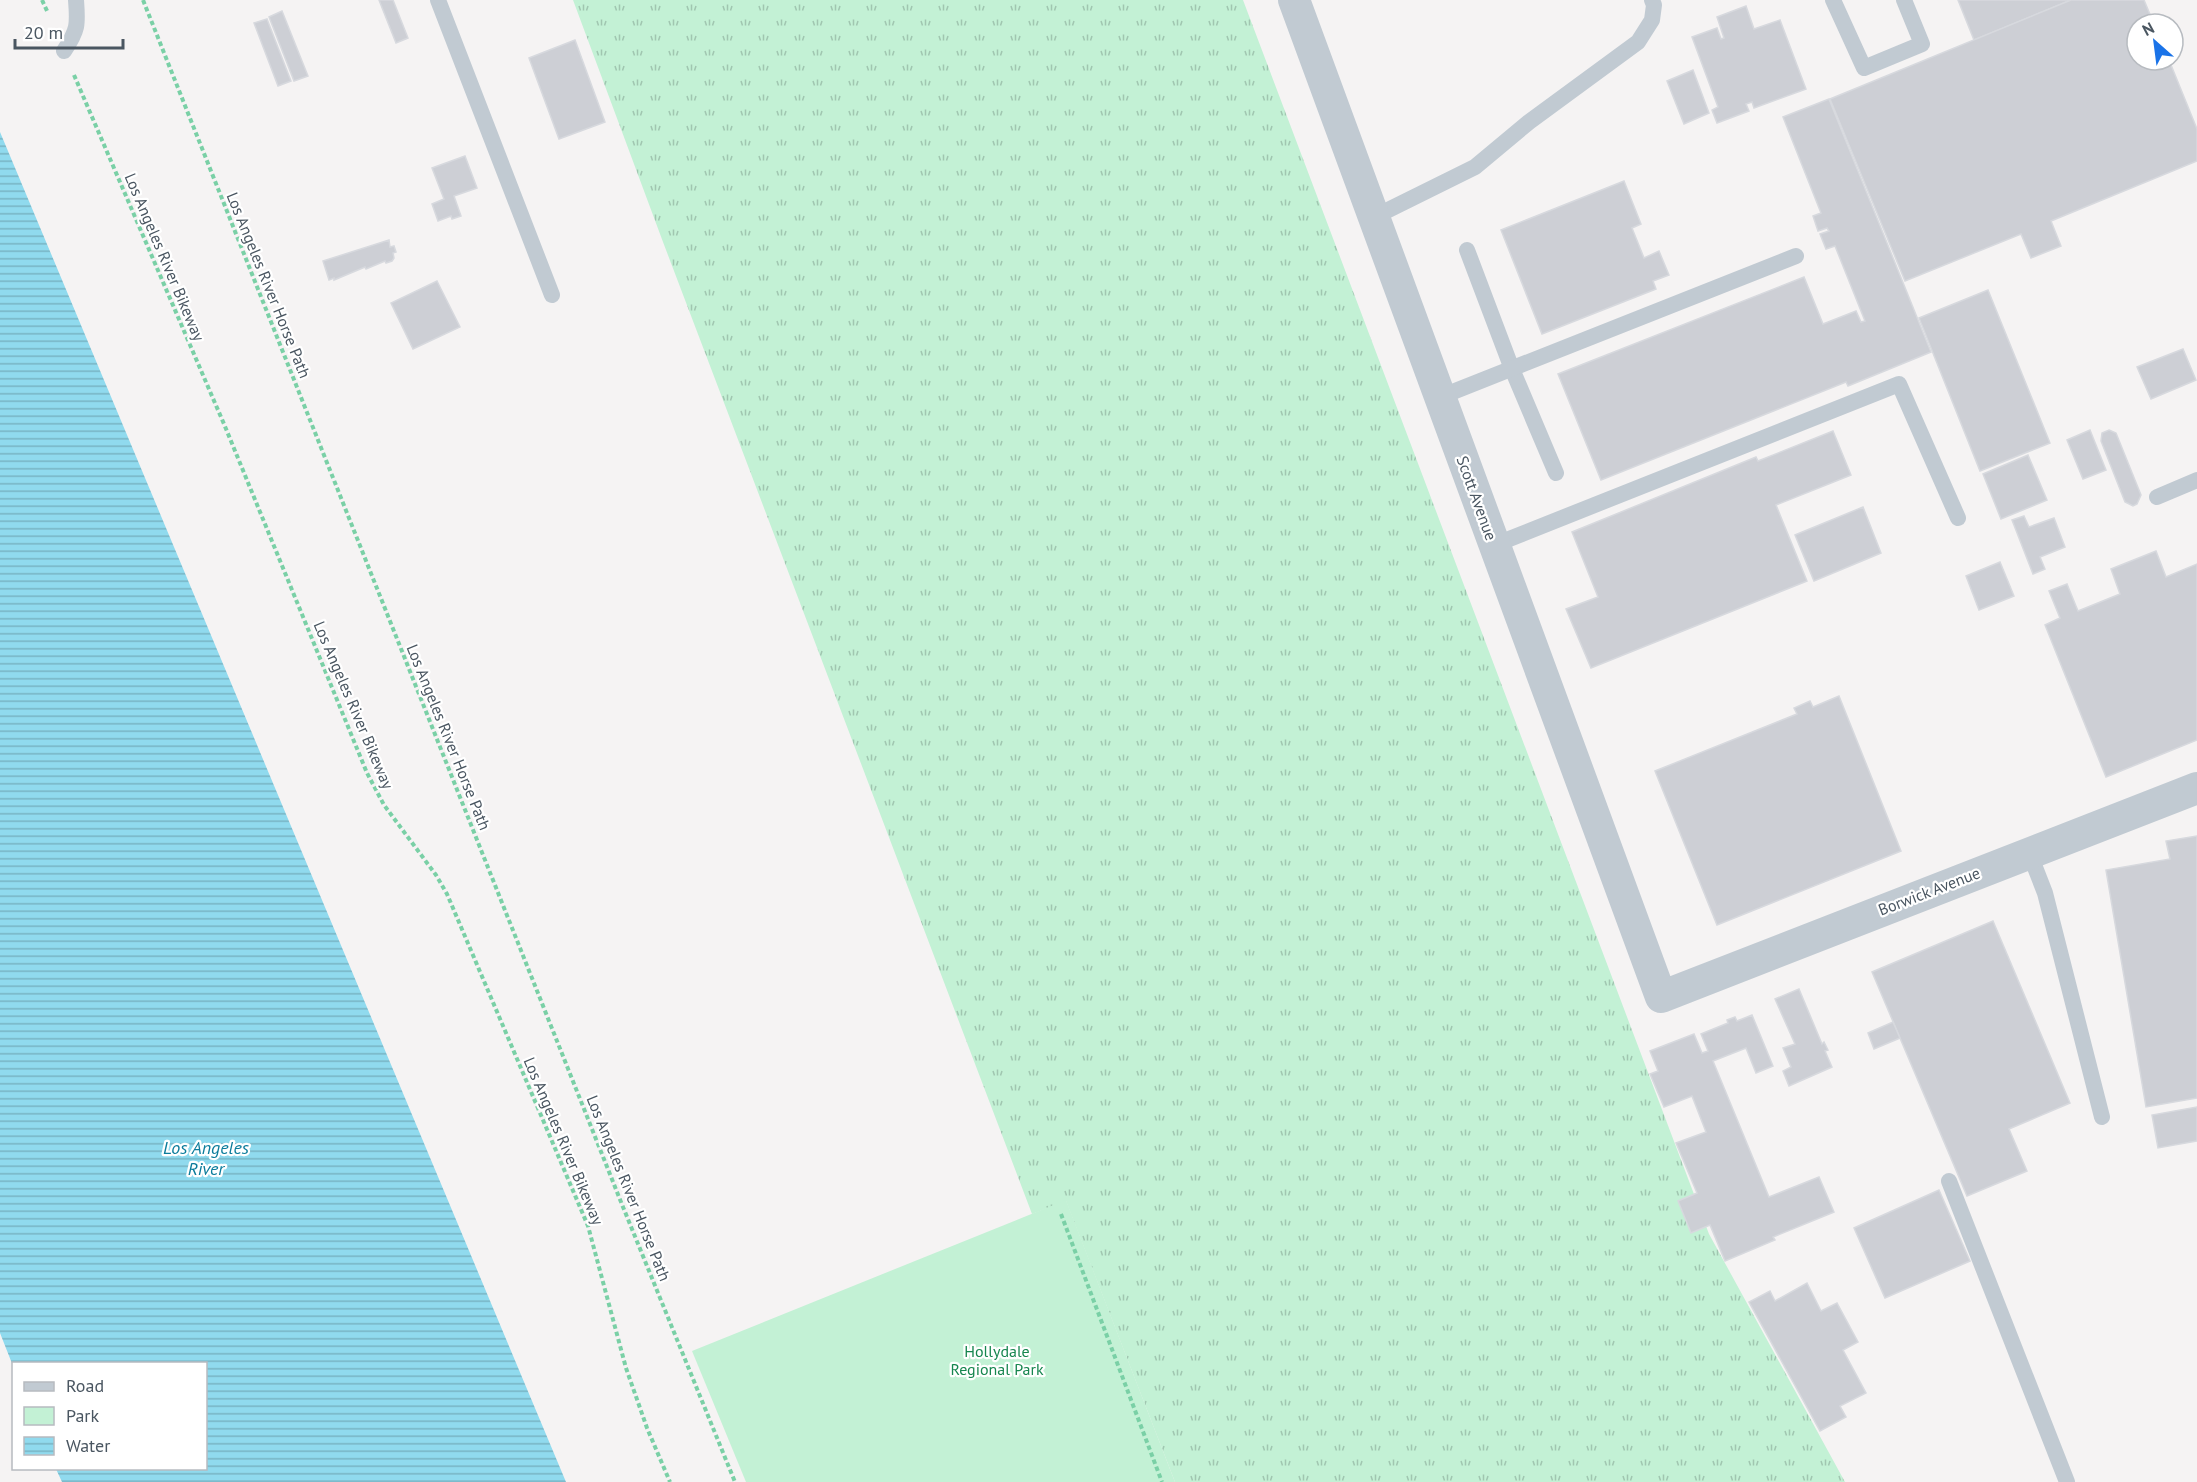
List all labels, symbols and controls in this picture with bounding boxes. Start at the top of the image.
scale bar [15,12,123,50]
north arrow [2125,12,2185,72]
text: N [2139,17,2157,40]
text: 20 m [24,21,63,44]
street label: Los Angeles River Bikeway [121,170,210,344]
street label: Los Angeles River Horse Path [223,189,315,381]
street label: Scott Avenue [1452,453,1502,543]
street label: Los Angeles River Bikeway [310,618,399,792]
street label: Los Angeles River Horse Path [403,641,495,833]
street label: Borwick Avenue [1875,862,1983,920]
street label: Los Angeles River Bikeway [520,1054,609,1228]
street label: Los Angeles River Horse Path [583,1092,675,1284]
water label: Los Angeles River [163,1136,250,1180]
park label: Hollydale Regional Park [950,1341,1044,1379]
legend [12,1362,207,1470]
text: Road [66,1374,104,1397]
text: Park [66,1404,99,1427]
text: Water [66,1434,110,1457]

